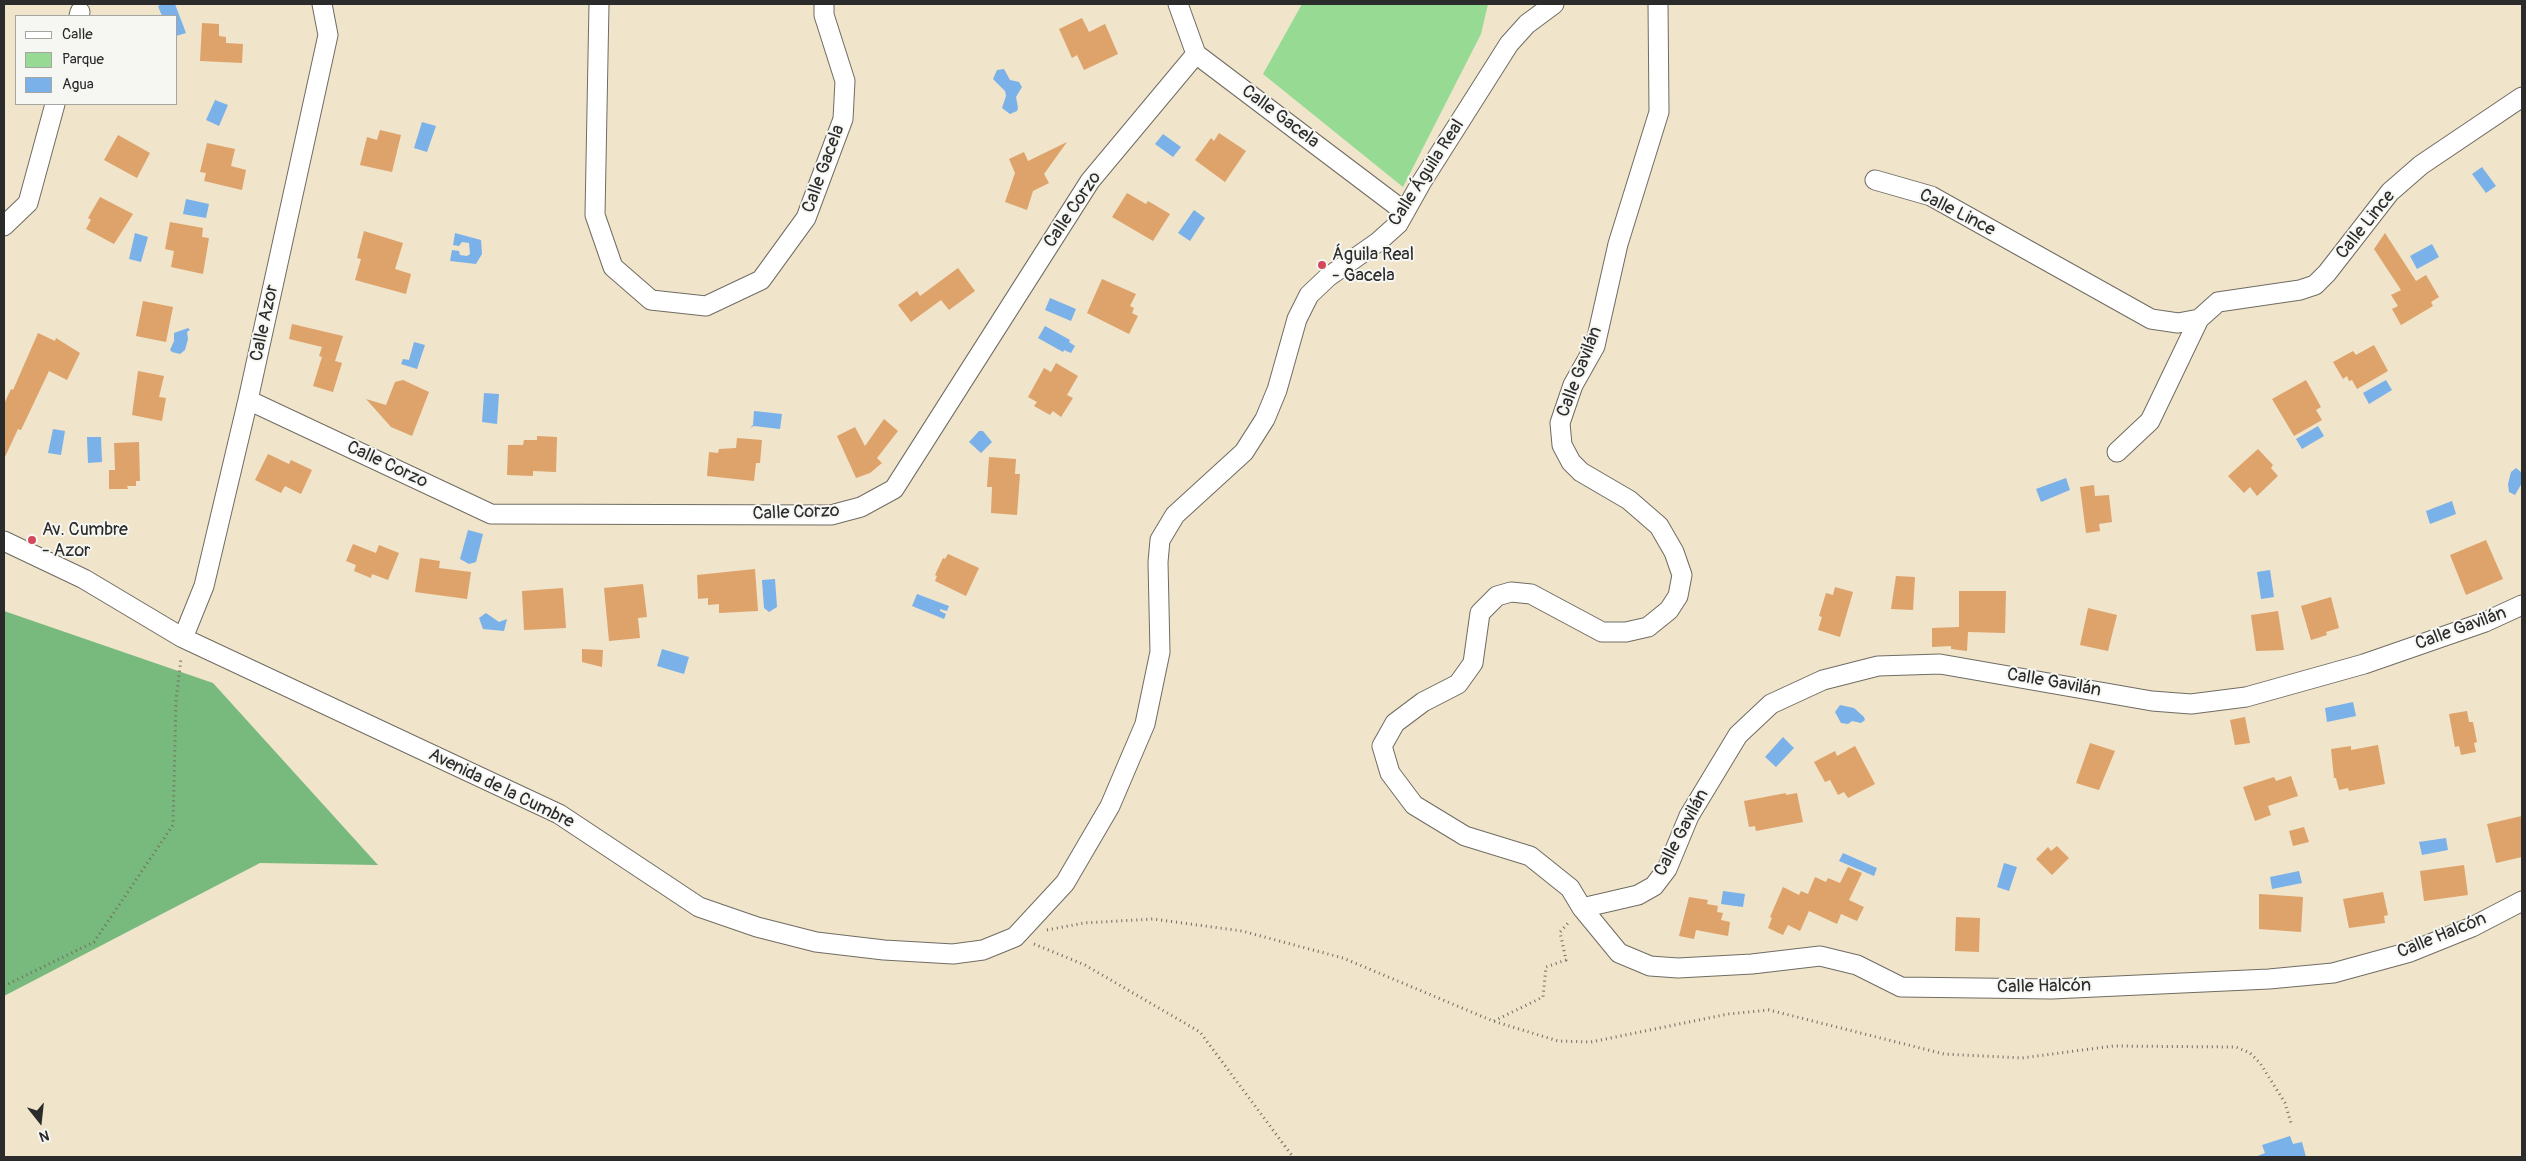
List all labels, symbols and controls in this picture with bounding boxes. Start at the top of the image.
legend [15,15,178,105]
text: Calle [62,25,93,44]
text: Parque [62,50,104,69]
text: Agua [62,75,94,94]
street label: Calle Gacela [1237,81,1323,153]
street label: Calle Águila Real [1385,116,1469,230]
street label: Calle Gacela [798,122,850,216]
street label: Calle Corzo [1040,168,1106,252]
street label: Calle Lince [1915,185,1999,241]
street label: Calle Lince [2332,186,2400,264]
place label: Águila Real - Gacela [1332,244,1414,286]
marker: Águila Real - Gacela [1316,259,1328,271]
street label: Calle Azor [246,283,284,363]
street label: Calle Gavilán [1553,324,1607,420]
street label: Calle Corzo [343,437,431,493]
street label: Calle Corzo [752,501,840,525]
place label: Av. Cumbre - Azor [42,519,128,562]
marker: Av. Cumbre - Azor [26,534,38,546]
street label: Calle Gavilán [2413,603,2509,655]
street label: Calle Gavilán [2005,664,2103,702]
street label: Avenida de la Cumbre [425,744,577,834]
street label: Calle Gavilán [1650,786,1714,880]
street label: Calle Halcón [2394,908,2490,964]
street label: Calle Halcón [1997,975,2091,999]
north arrow [15,1096,65,1146]
text: N [37,1126,51,1145]

